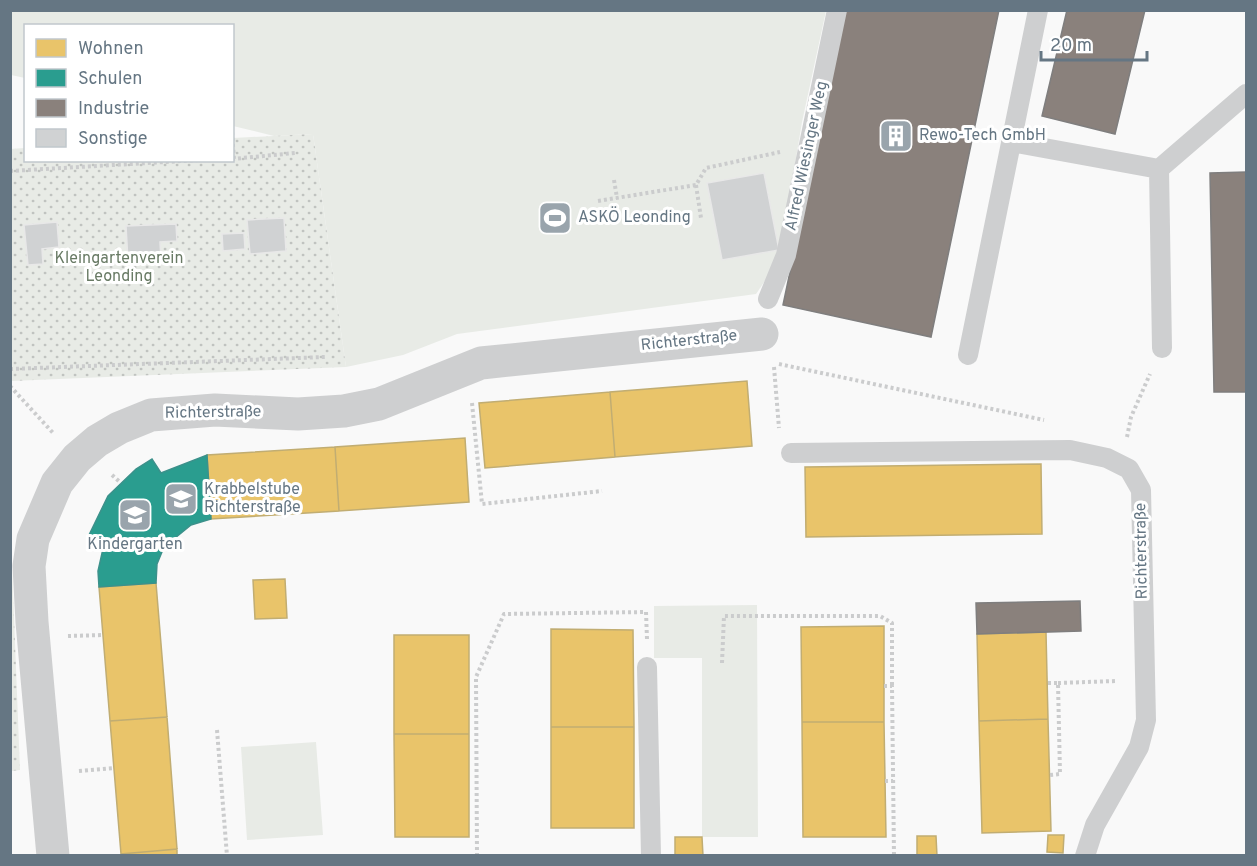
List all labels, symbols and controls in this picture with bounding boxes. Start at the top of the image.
legend [24,24,234,162]
scale bar [1041,24,1148,62]
text: 20 m [1050,35,1092,58]
text: Wohnen [78,38,144,61]
text: Schulen [78,68,142,91]
street label: Alfred Wiesinger Weg [781,79,833,233]
text: Industrie [78,98,149,121]
building icon: Rewo-Tech GmbH [878,118,914,154]
place label: Rewo-Tech GmbH [919,126,1046,146]
text: Sonstige [78,128,148,151]
sports icon: ASKÖ Leonding [537,200,573,236]
place label: ASKÖ Leonding [578,206,691,228]
park label: Kleingartenverein Leonding [55,249,183,287]
street label: Richterstraße [640,326,738,356]
street label: Richterstraße [164,402,262,424]
place label: Krabbelstube Richterstraße [204,480,301,518]
school or university icon: Krabbelstube Richterstraße [163,481,199,517]
school or university icon: Kindergarten [117,497,153,533]
street label: Richterstraße [1131,502,1153,600]
place label: Kindergarten [87,535,183,555]

